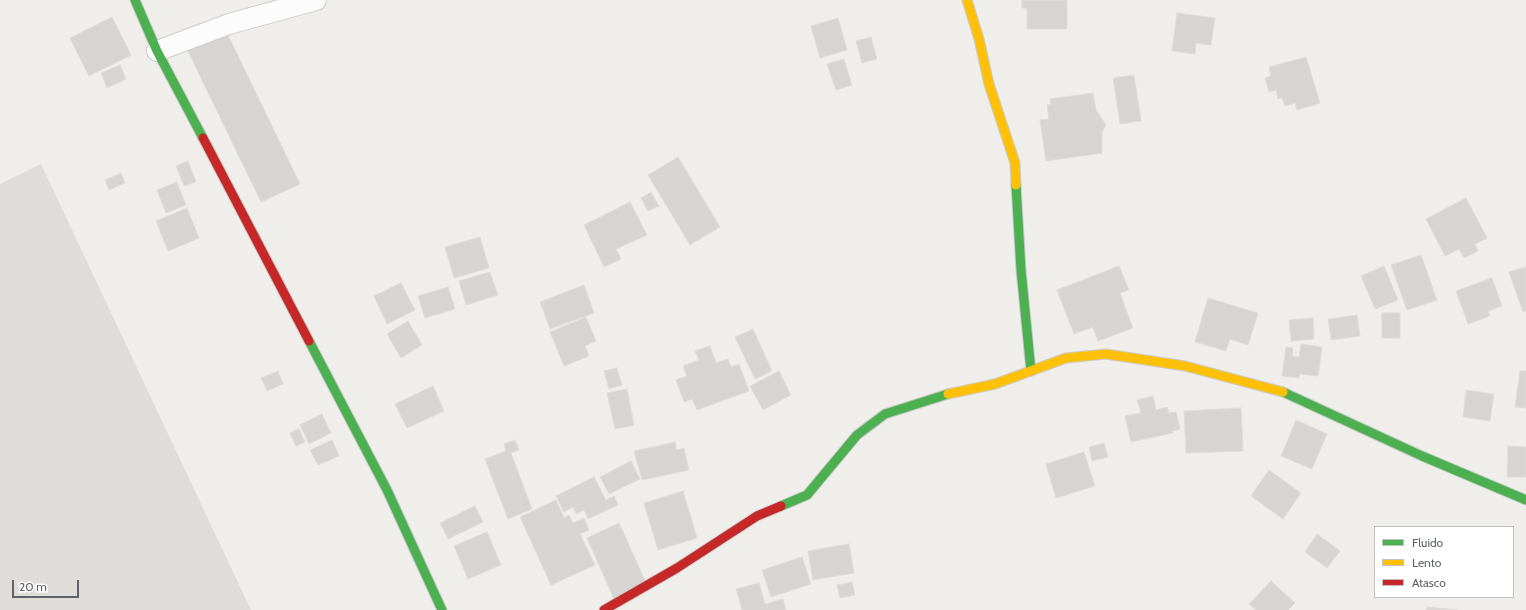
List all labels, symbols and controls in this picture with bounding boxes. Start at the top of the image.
legend [1374,526,1514,598]
text: Fluido [1412,535,1443,550]
text: Lento [1412,555,1441,570]
scale bar [14,572,81,598]
text: Atasco [1412,575,1446,590]
text: 20 m [19,579,47,594]

